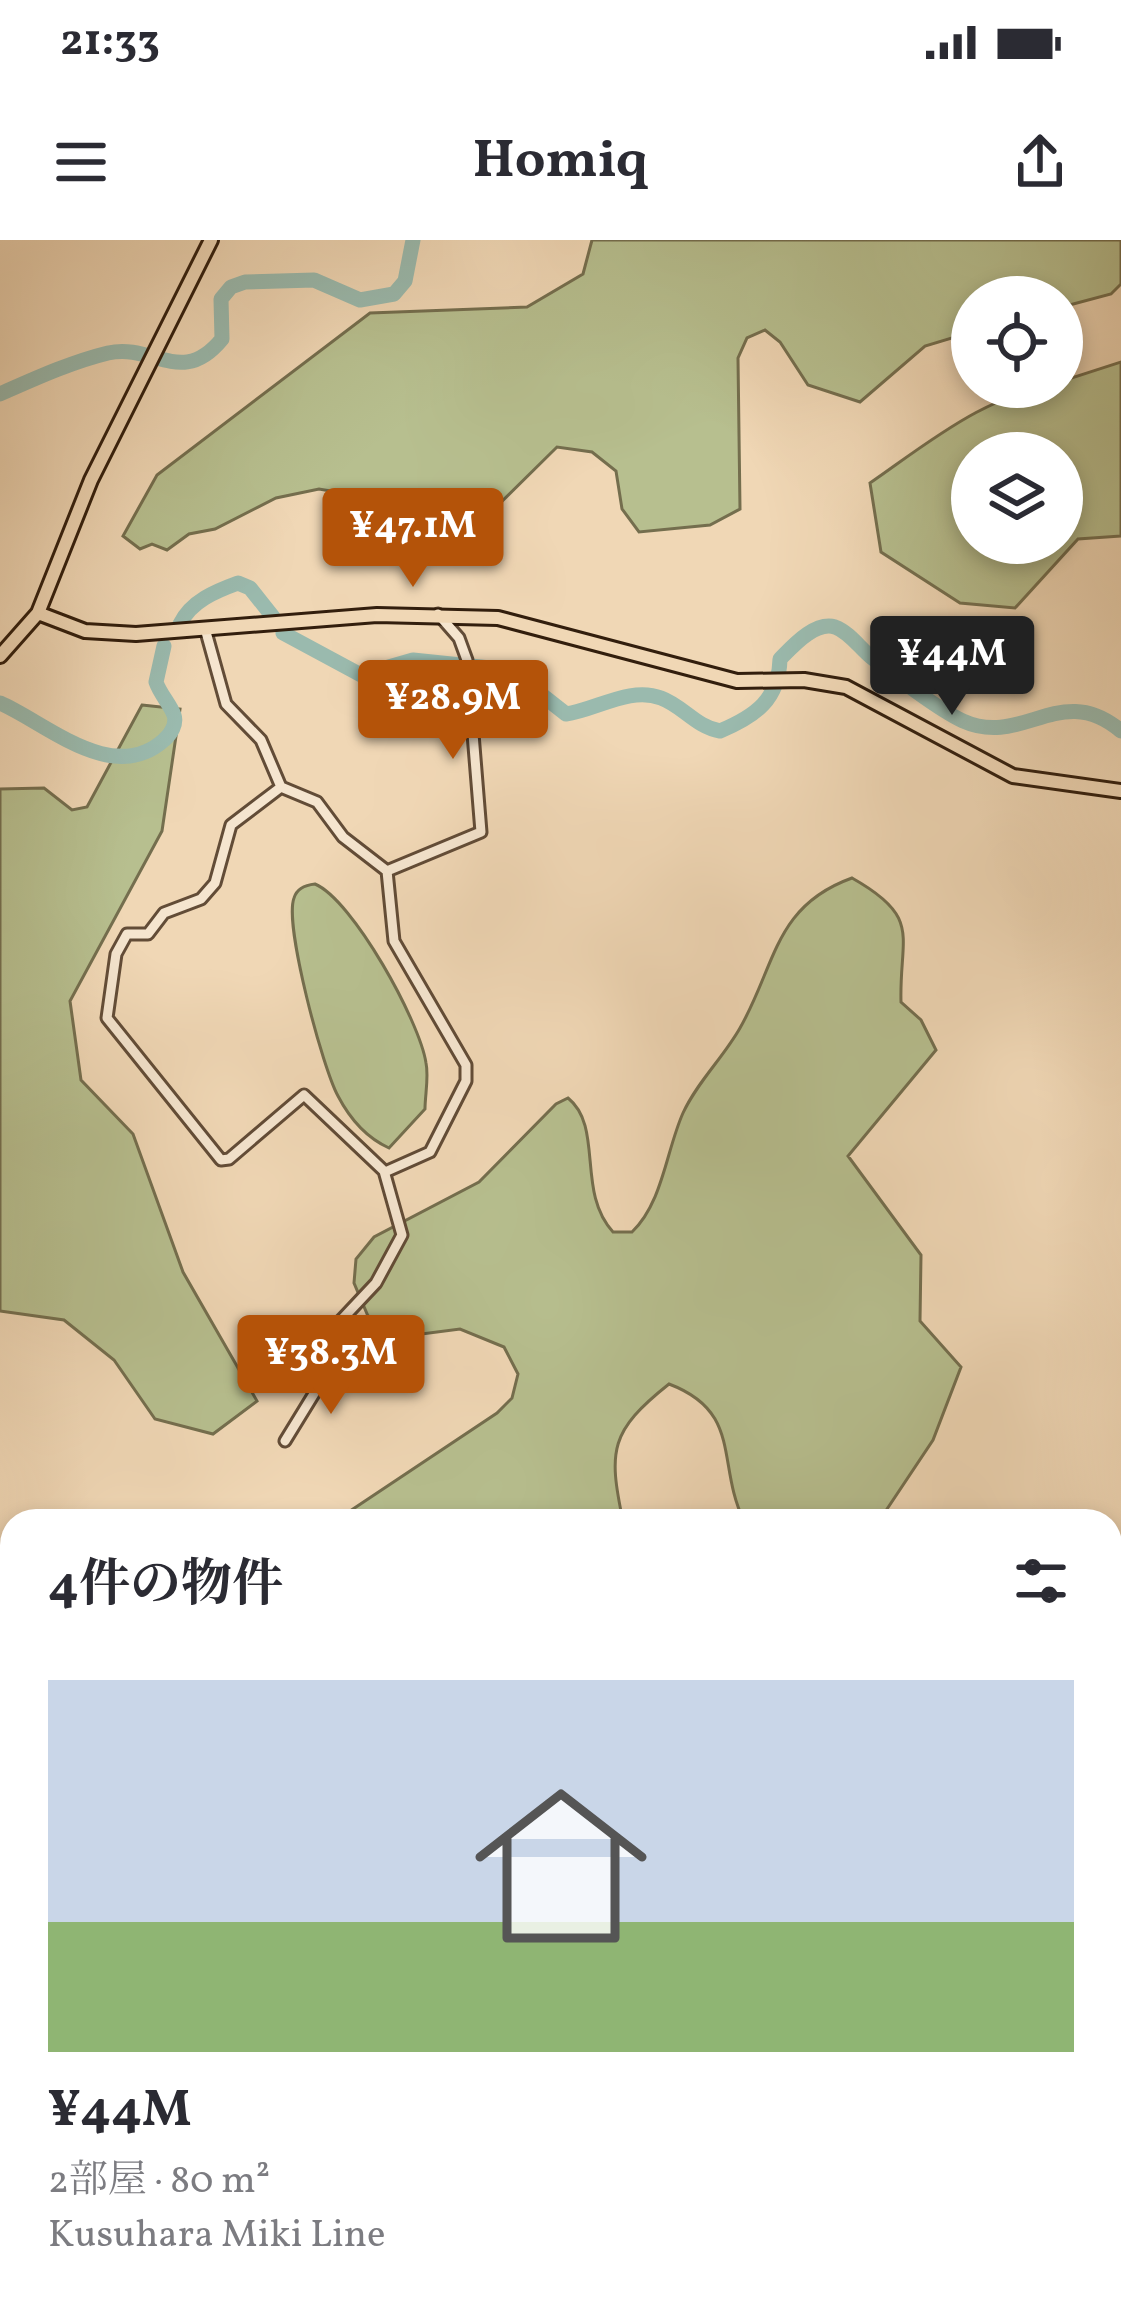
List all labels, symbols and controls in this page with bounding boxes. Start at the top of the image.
text: 21:33 [60,11,160,74]
text: Homiq [473,125,648,200]
icon: menu [48,129,114,195]
icon: share [1007,129,1073,195]
map controls [951,276,1083,564]
button: locate [951,276,1083,408]
button: layers [951,432,1083,564]
pin: ¥47.1M [315,488,511,590]
text: ¥47.1M [349,500,477,554]
pin: ¥44M [881,616,1023,718]
text: ¥44M [897,628,1007,682]
pin: ¥28.9M [355,660,551,762]
text: ¥28.9M [385,672,521,726]
pin: ¥38.3M [233,1315,429,1417]
text: ¥38.3M [264,1327,398,1381]
icon: filters [1008,1548,1074,1614]
text: 4件の物件 [48,1551,283,1622]
icon: home [453,1758,669,1974]
text: ¥44M [48,2076,191,2147]
text: 2部屋 · 80 m² [48,2155,270,2209]
text: Kusuhara Miki Line [48,2209,386,2263]

